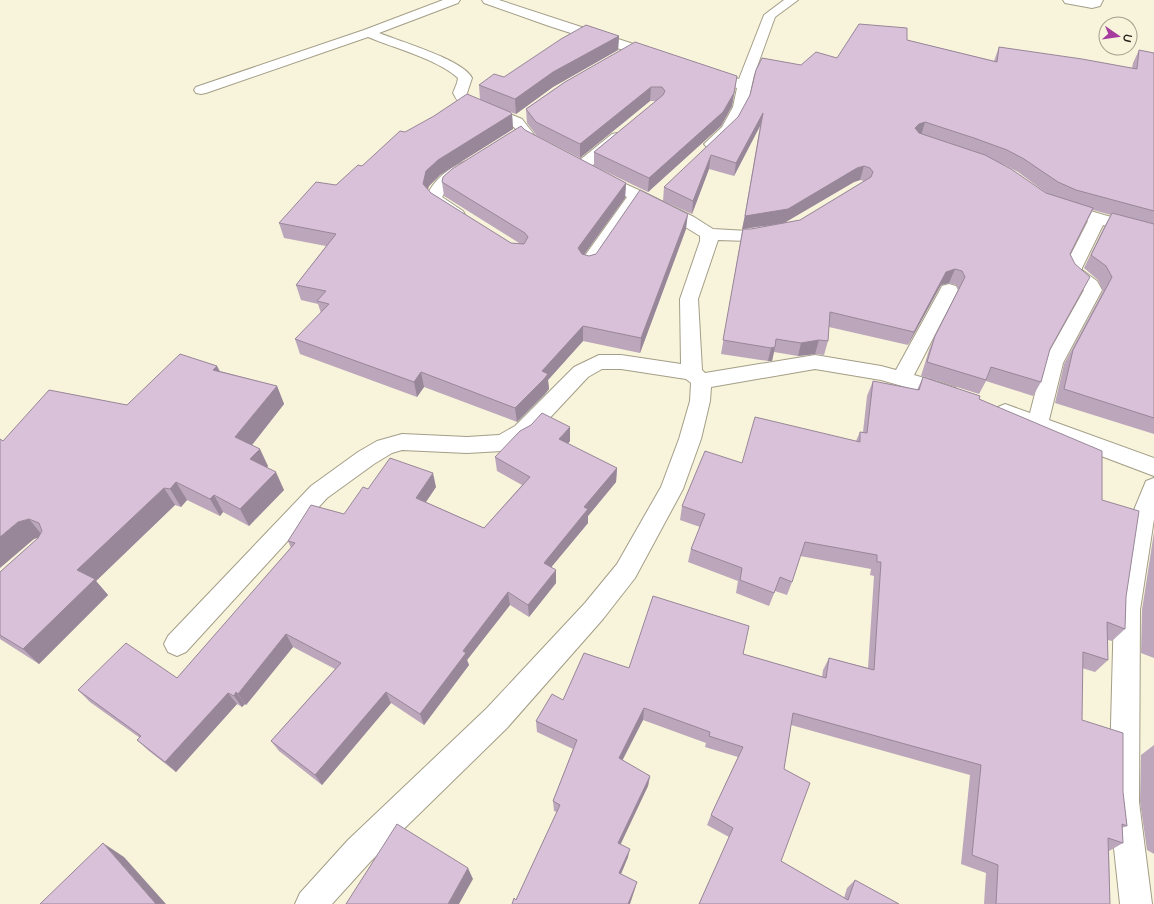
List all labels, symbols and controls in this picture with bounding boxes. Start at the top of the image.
north arrow [1098,16,1138,56]
text: U [1120,33,1135,44]

